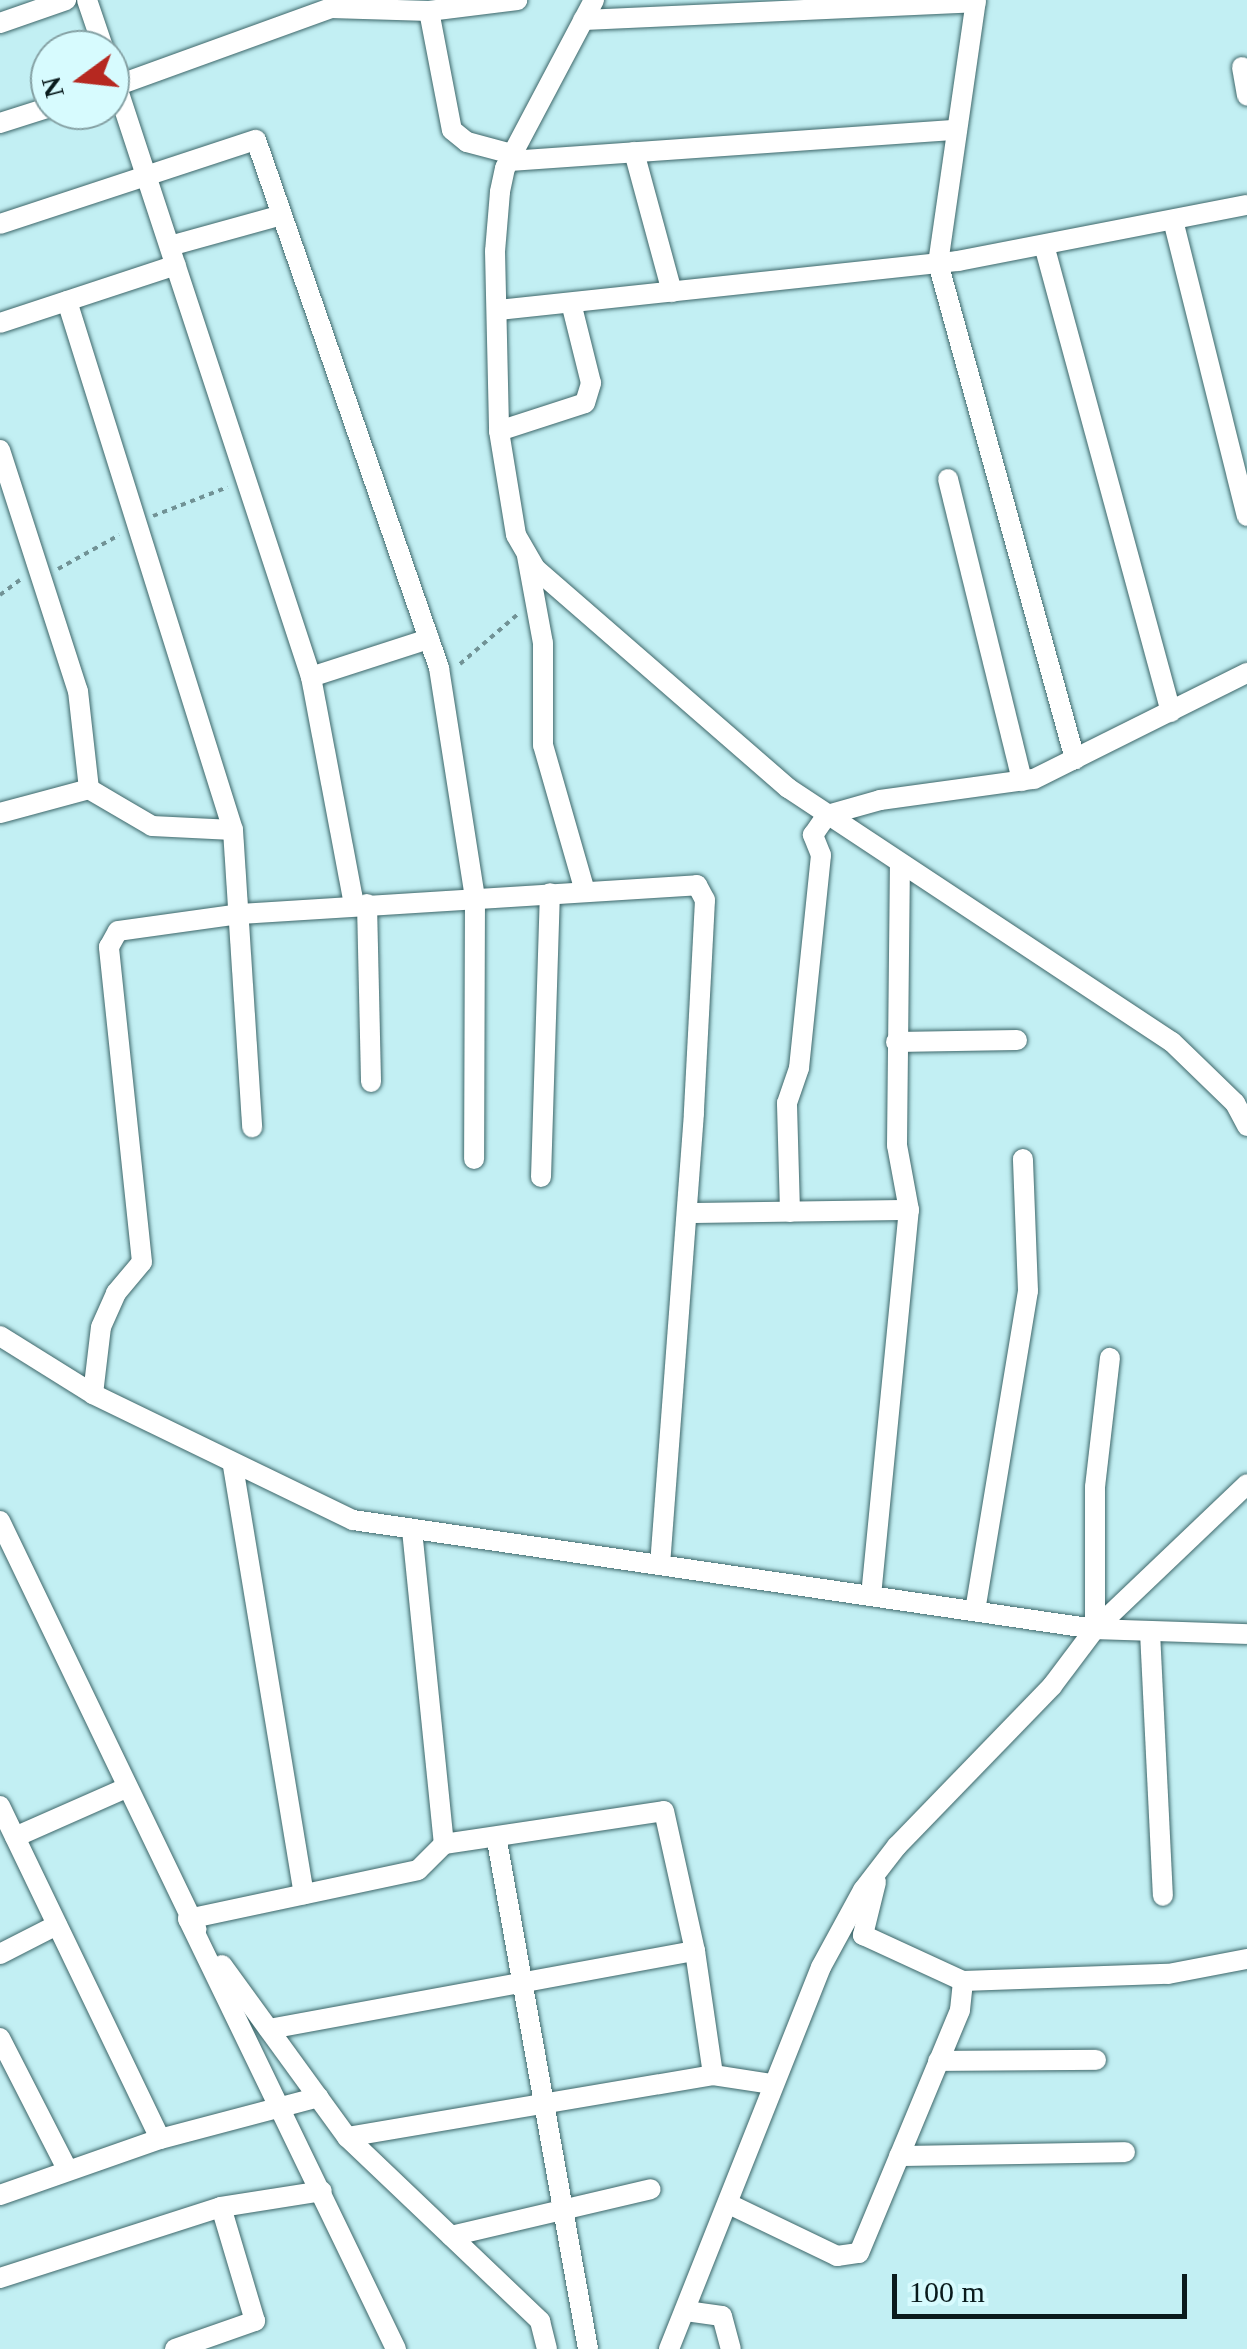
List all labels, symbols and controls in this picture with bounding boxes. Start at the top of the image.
north arrow [30,30,130,130]
text: N [35,74,70,101]
scale bar [897,2254,1192,2316]
text: 100 m [909,2275,985,2308]

